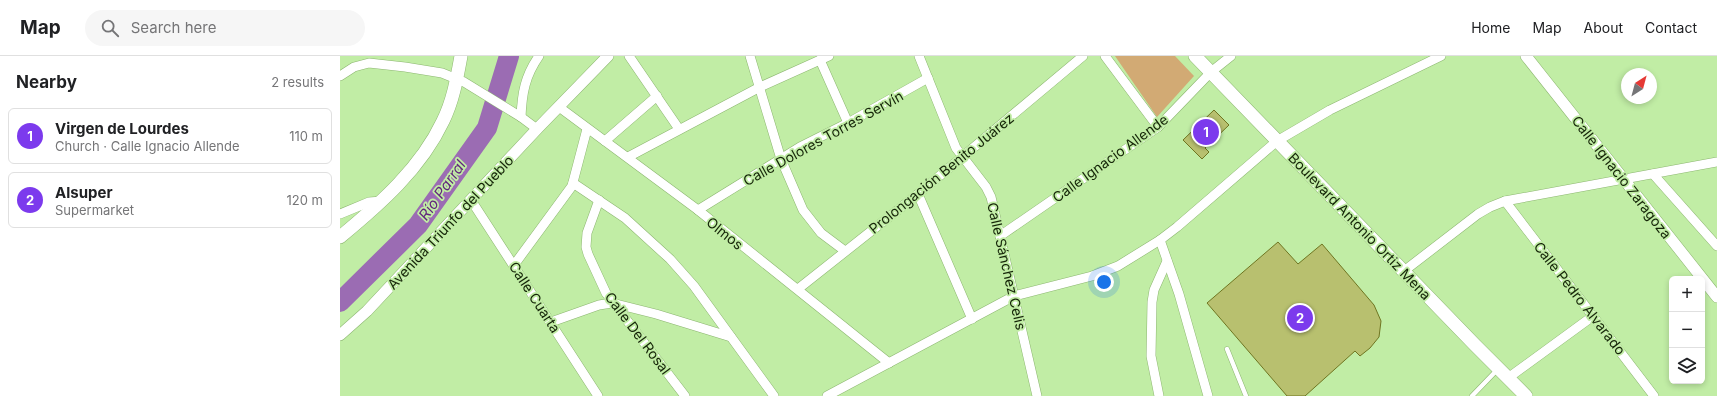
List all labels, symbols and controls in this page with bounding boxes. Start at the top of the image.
search box [85,10,365,46]
text: Map [20,16,61,39]
icon: search [99,17,121,39]
text: Search here [131,18,216,37]
text: Home [1471,19,1510,36]
text: Map [1532,19,1562,36]
text: About [1584,19,1623,36]
text: Contact [1645,19,1697,36]
north arrow [1621,68,1657,104]
text: Nearby [16,72,77,92]
text: 2 results [271,74,324,90]
street label: Calle Dolores Torres Servín [740,87,906,189]
street label: Prolongación Benito Juárez [865,109,1017,237]
street label: Calle Ignacio Allende [1049,110,1171,206]
street label: Calle Ignacio Zaragoza [1569,112,1675,242]
pin: 1 [1193,117,1219,147]
text: Virgen de Lourdes [55,119,189,138]
text: 1 [27,128,33,144]
text: 110 m [289,128,323,144]
text: Church · Calle Ignacio Allende [55,138,240,154]
street label: Boulevard Antonio Ortiz Mena [1285,149,1435,303]
street label: Avenida Triunfo del Pueblo [383,151,517,293]
water label: Río Parral [414,156,470,224]
text: Alsuper [55,183,113,202]
text: 2 [26,192,34,208]
text: 120 m [287,192,323,208]
street label: Calle Sánchez Celis [984,200,1030,332]
text: Supermarket [55,202,134,218]
street label: Olmos [703,213,747,253]
street label: Calle Pedro Alvarado [1531,238,1629,358]
street label: Calle Cuarta [506,258,564,336]
your location [1094,272,1114,292]
map controls [1669,276,1705,384]
button: + [1669,276,1705,312]
street label: Calle Del Rosal [602,289,674,377]
pin: 2 [1287,303,1313,333]
button: − [1669,312,1705,348]
button: layers [1669,348,1705,384]

